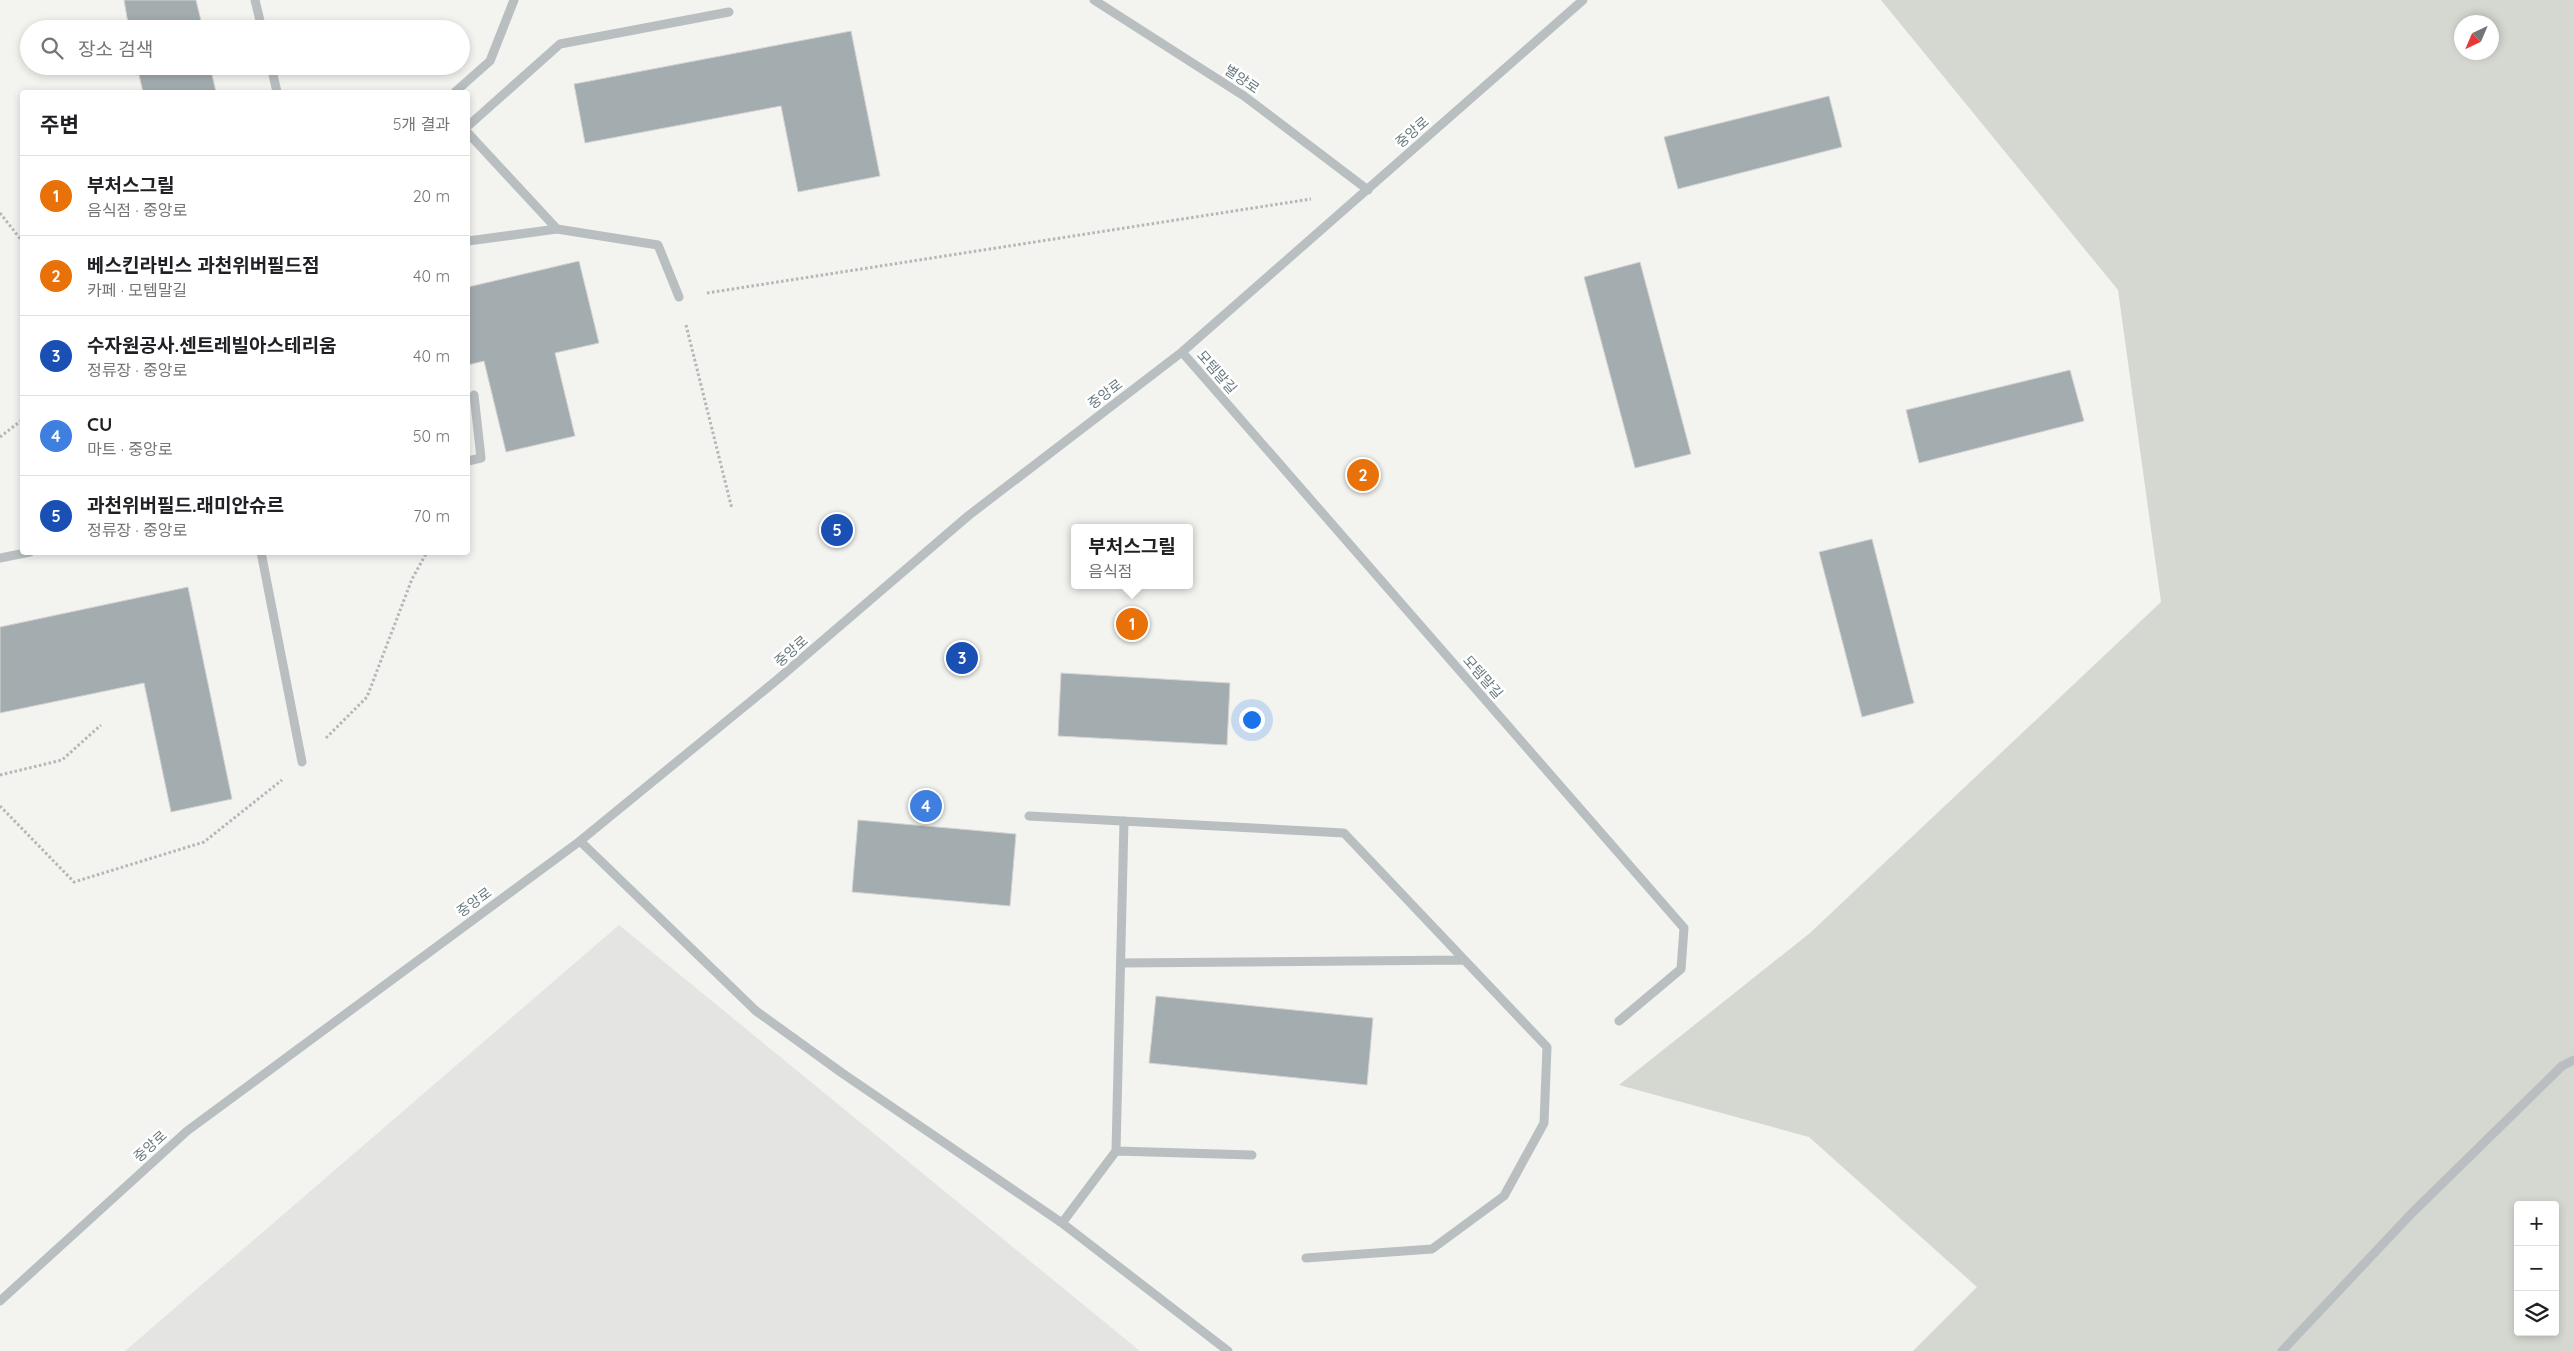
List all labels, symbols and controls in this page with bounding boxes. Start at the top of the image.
north arrow [2454,15,2499,60]
search box [20,20,470,75]
icon: search [38,34,66,62]
text: 장소 검색 [78,37,153,61]
street label: 별양로 [1221,61,1263,97]
text: 주변 [40,111,79,137]
street label: 중앙로 [1392,112,1433,151]
text: 5개 결과 [393,114,450,134]
text: 부처스그릴 [87,173,174,197]
text: 1 [53,186,59,206]
text: 20 m [413,186,450,206]
text: 음식점 · 중앙로 [87,200,187,220]
text: 베스킨라빈스 과천위버필드점 [87,253,320,277]
text: 2 [51,266,61,286]
text: 40 m [413,266,450,286]
text: 카페 · 모템말길 [87,280,187,300]
text: 수자원공사.센트레빌아스테리움 [87,333,336,357]
text: 3 [52,346,60,366]
text: 40 m [413,346,450,366]
street label: 모템말길 [1193,347,1241,397]
text: 정류장 · 중앙로 [87,360,187,380]
street label: 중앙로 [1084,375,1126,413]
text: CU [87,412,112,436]
text: 4 [51,426,61,446]
text: 50 m [413,426,450,446]
text: 마트 · 중앙로 [87,439,172,459]
pin: 2 [1347,456,1379,494]
text: 과천위버필드.래미안슈르 [87,493,284,517]
text: 5 [51,506,61,526]
text: 70 m [413,506,450,526]
pin: 5 [821,511,853,549]
text: 정류장 · 중앙로 [87,520,187,540]
popup [1071,524,1193,589]
text: 부처스그릴 [1088,534,1176,558]
text: 음식점 [1088,561,1132,581]
pin: 1 [1116,605,1148,643]
street label: 중앙로 [771,631,812,670]
pin: 3 [946,639,978,677]
street label: 모템말길 [1459,652,1507,702]
your location [1239,707,1265,733]
pin: 4 [910,787,942,825]
street label: 중앙로 [453,883,495,921]
street label: 중앙로 [130,1126,170,1166]
map controls [2514,1201,2559,1336]
button: + [2514,1201,2559,1246]
button: − [2514,1246,2559,1291]
button: layers [2514,1291,2559,1336]

